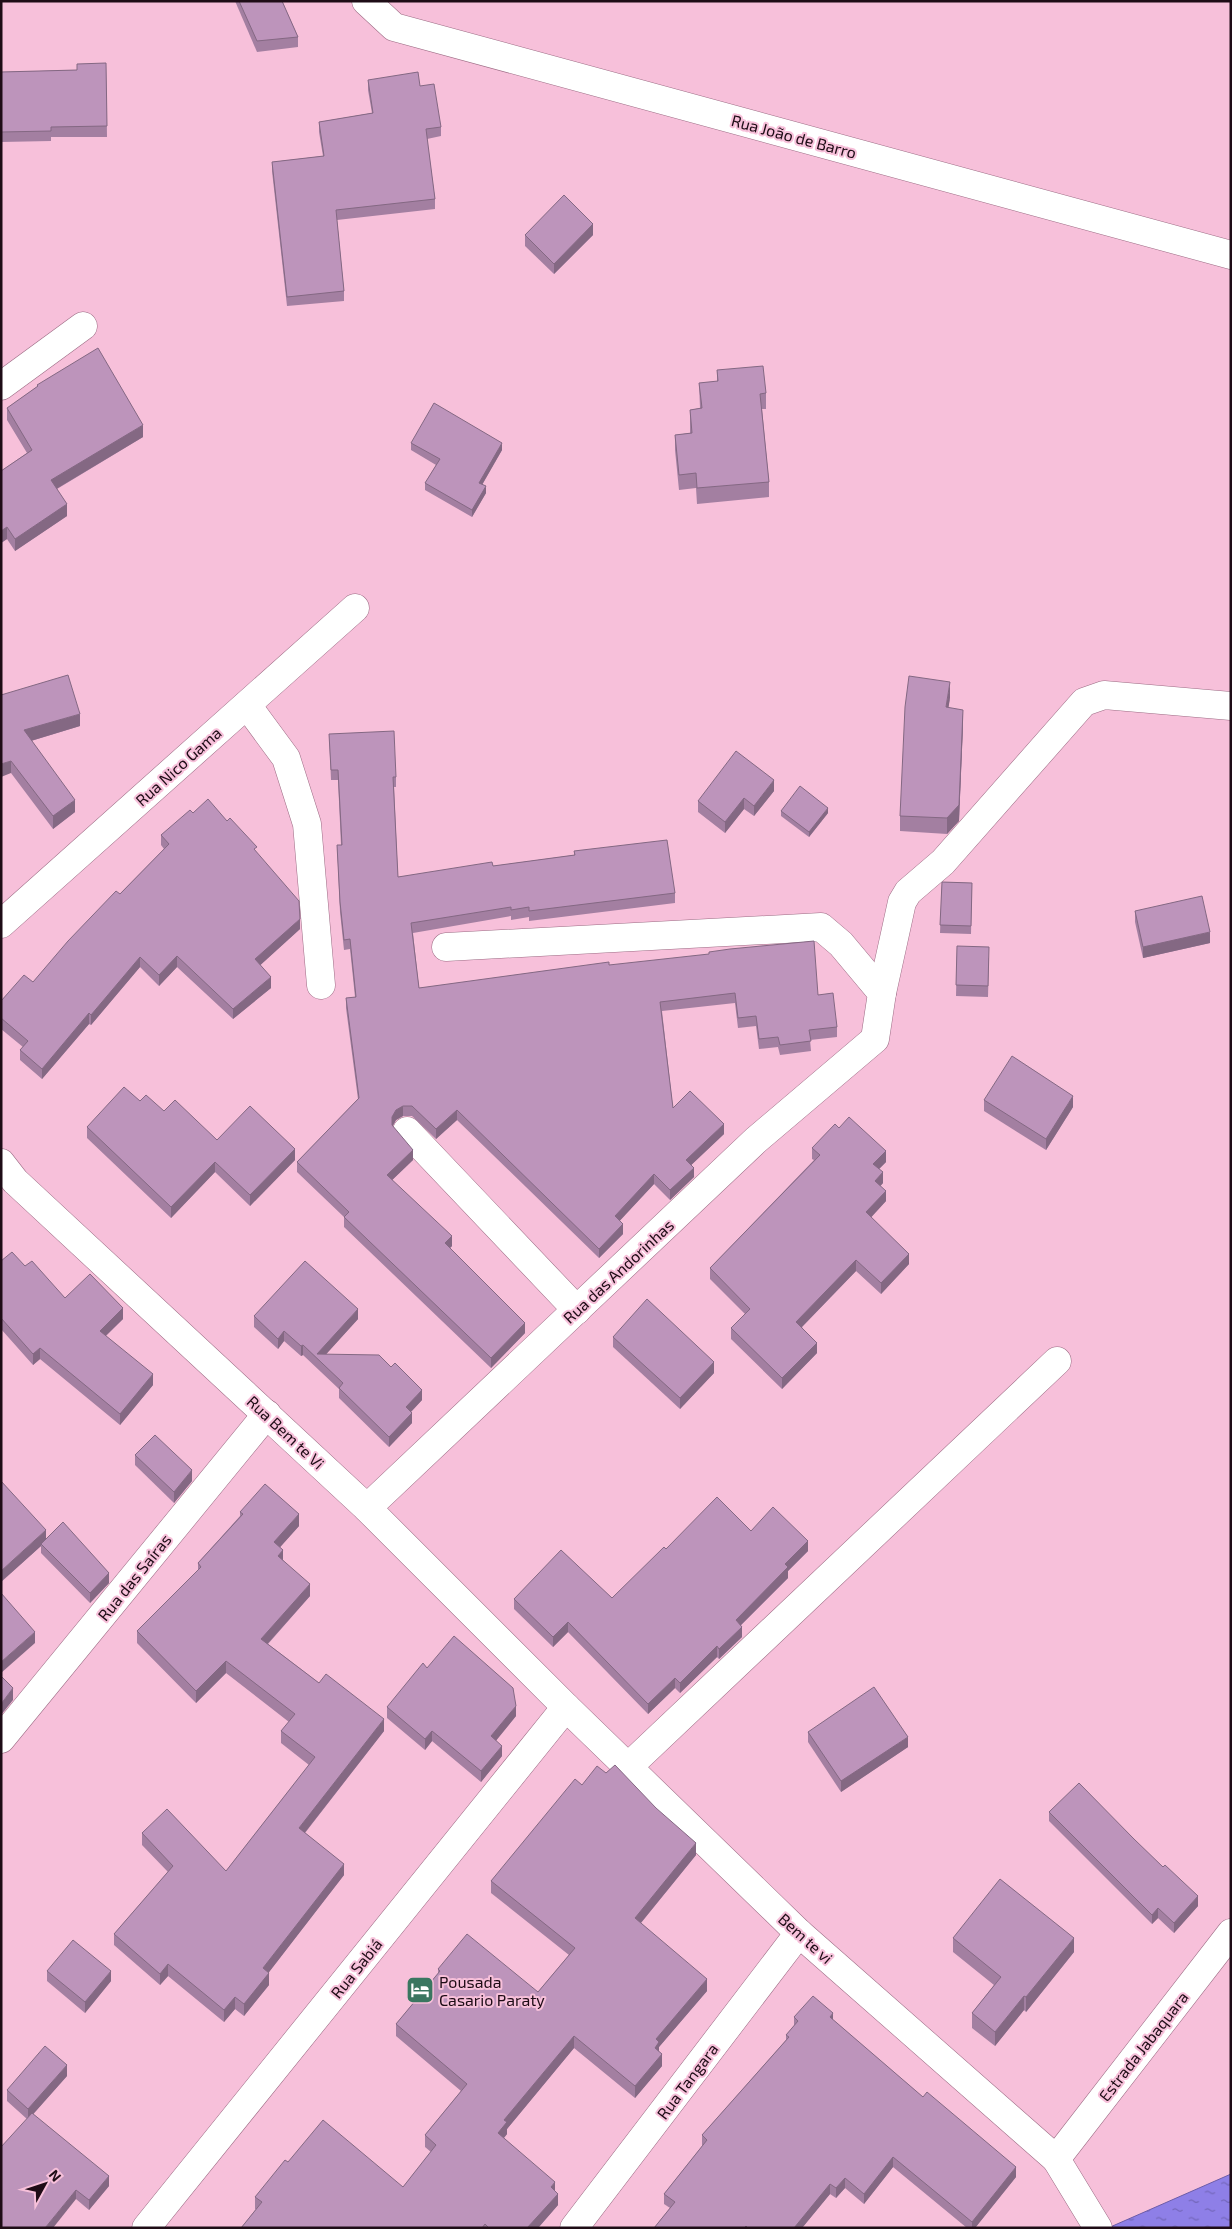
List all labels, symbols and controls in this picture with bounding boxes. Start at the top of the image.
street label: Rua João de Barro [729,110,859,162]
street label: Rua Nico Gama [131,723,225,809]
street label: Rua das Andorinhas [559,1215,677,1327]
street label: Rua Bem te Vi [243,1391,329,1473]
street label: Rua das Saíras [93,1530,175,1624]
street label: Bem te vi [775,1909,837,1967]
street label: Rua Sabiá [326,1934,386,2002]
place label: Pousada Casario Paraty [439,1972,545,2009]
hotel icon: Pousada Casario Paraty [405,1975,435,2005]
street label: Estrada Jabaquara [1094,1987,1192,2105]
street label: Rua Tangara [652,2039,722,2123]
north arrow [20,2159,70,2209]
text: N [46,2166,65,2185]

